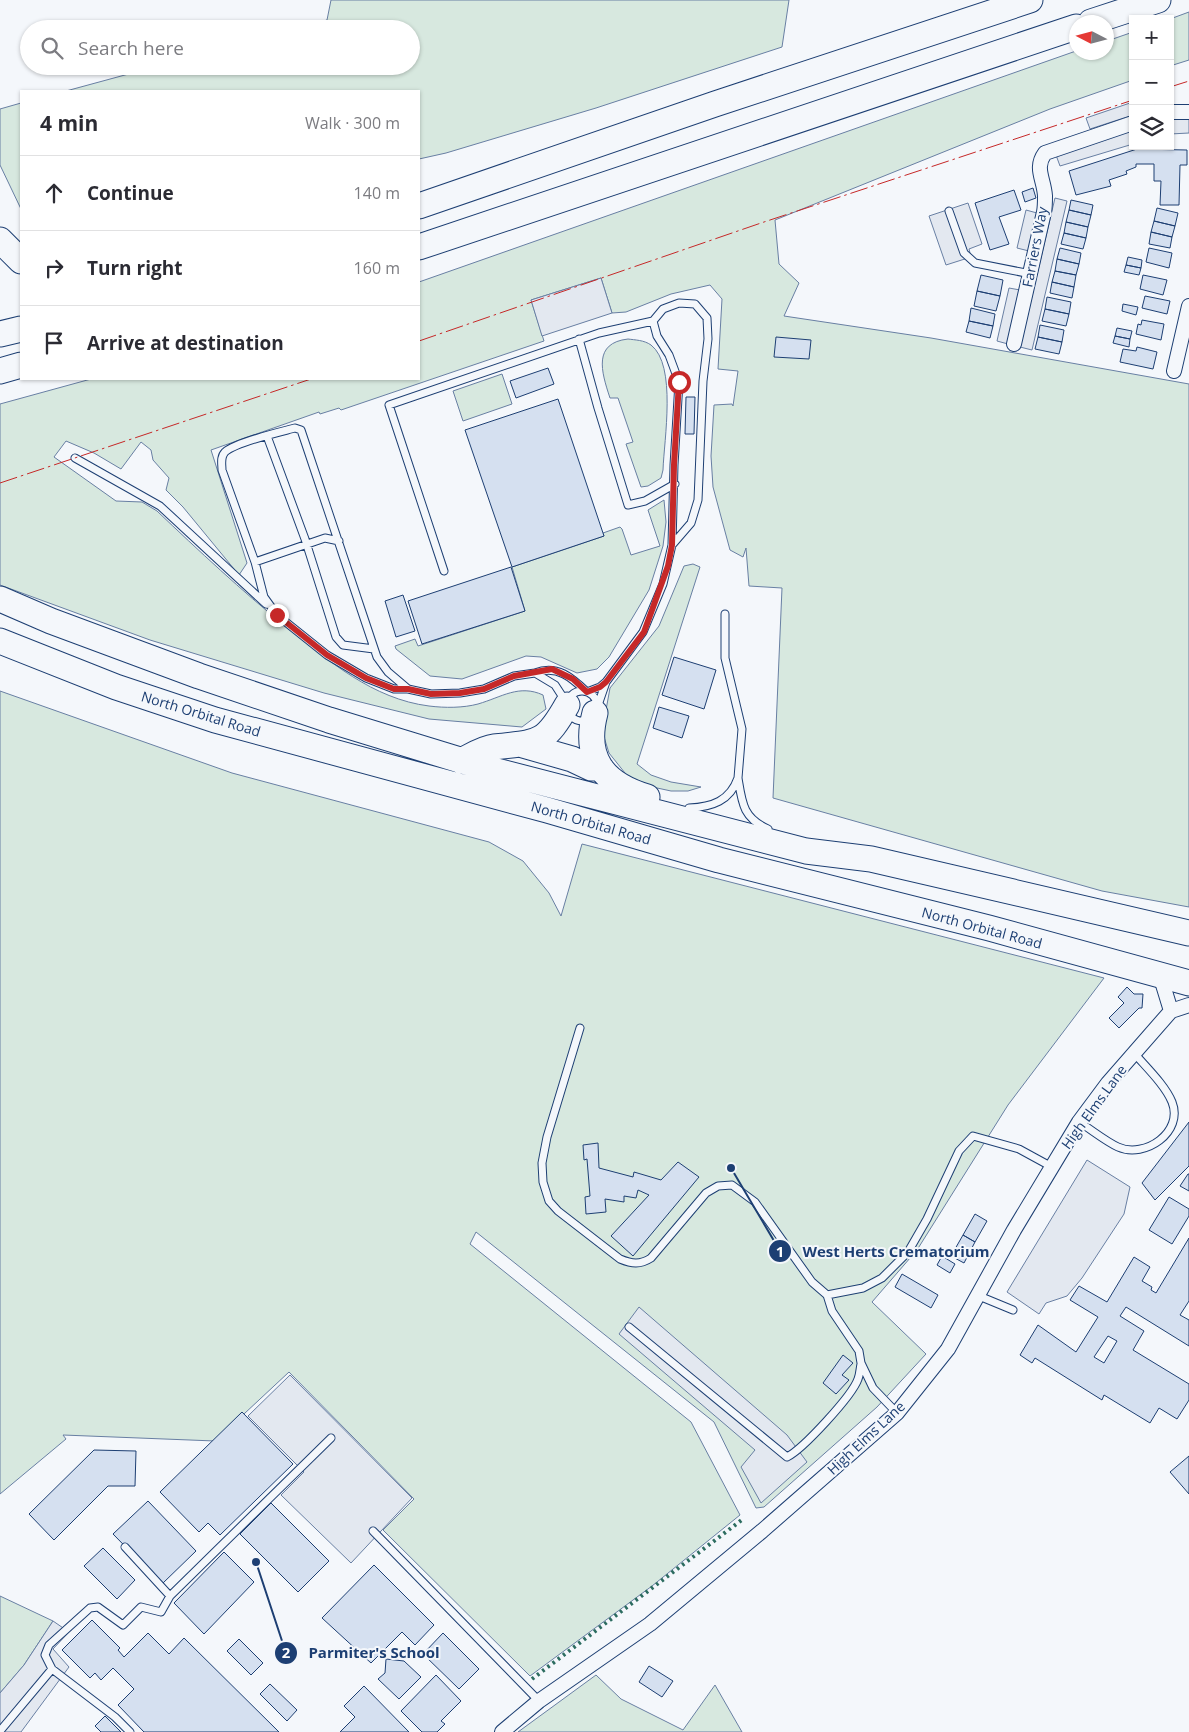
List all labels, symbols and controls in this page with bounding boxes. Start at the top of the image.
north arrow [1069,15,1114,60]
map controls [1129,15,1174,150]
button: + [1129,15,1174,60]
search box [20,20,420,75]
icon: search [38,34,66,62]
text: Search here [78,35,184,61]
button: − [1129,60,1174,105]
button: layers [1129,105,1174,150]
text: 4 min [40,109,98,137]
text: Walk · 300 m [305,112,400,134]
icon: ahead [40,179,68,207]
text: Continue [87,180,174,206]
text: 140 m [354,182,400,204]
street label: Farriers Way [1017,204,1052,289]
icon: right [40,254,68,282]
text: Turn right [87,255,182,281]
text: 160 m [354,257,400,279]
icon: arrive [40,329,68,357]
text: Arrive at destination [87,330,284,356]
route start [668,371,691,394]
route end [266,604,289,627]
street label: North Orbital Road [139,686,263,741]
street label: North Orbital Road [529,796,653,849]
street label: North Orbital Road [920,902,1044,953]
street label: High Elms Lane [1057,1061,1131,1153]
callout: West Herts Crematorium [768,1236,1000,1266]
text: 1 [776,1241,784,1261]
text: West Herts Crematorium [802,1241,990,1261]
street label: High Elms Lane [823,1397,909,1479]
callout: Parmiter's School [274,1638,450,1668]
text: 2 [282,1642,291,1662]
text: Parmiter's School [308,1642,440,1662]

